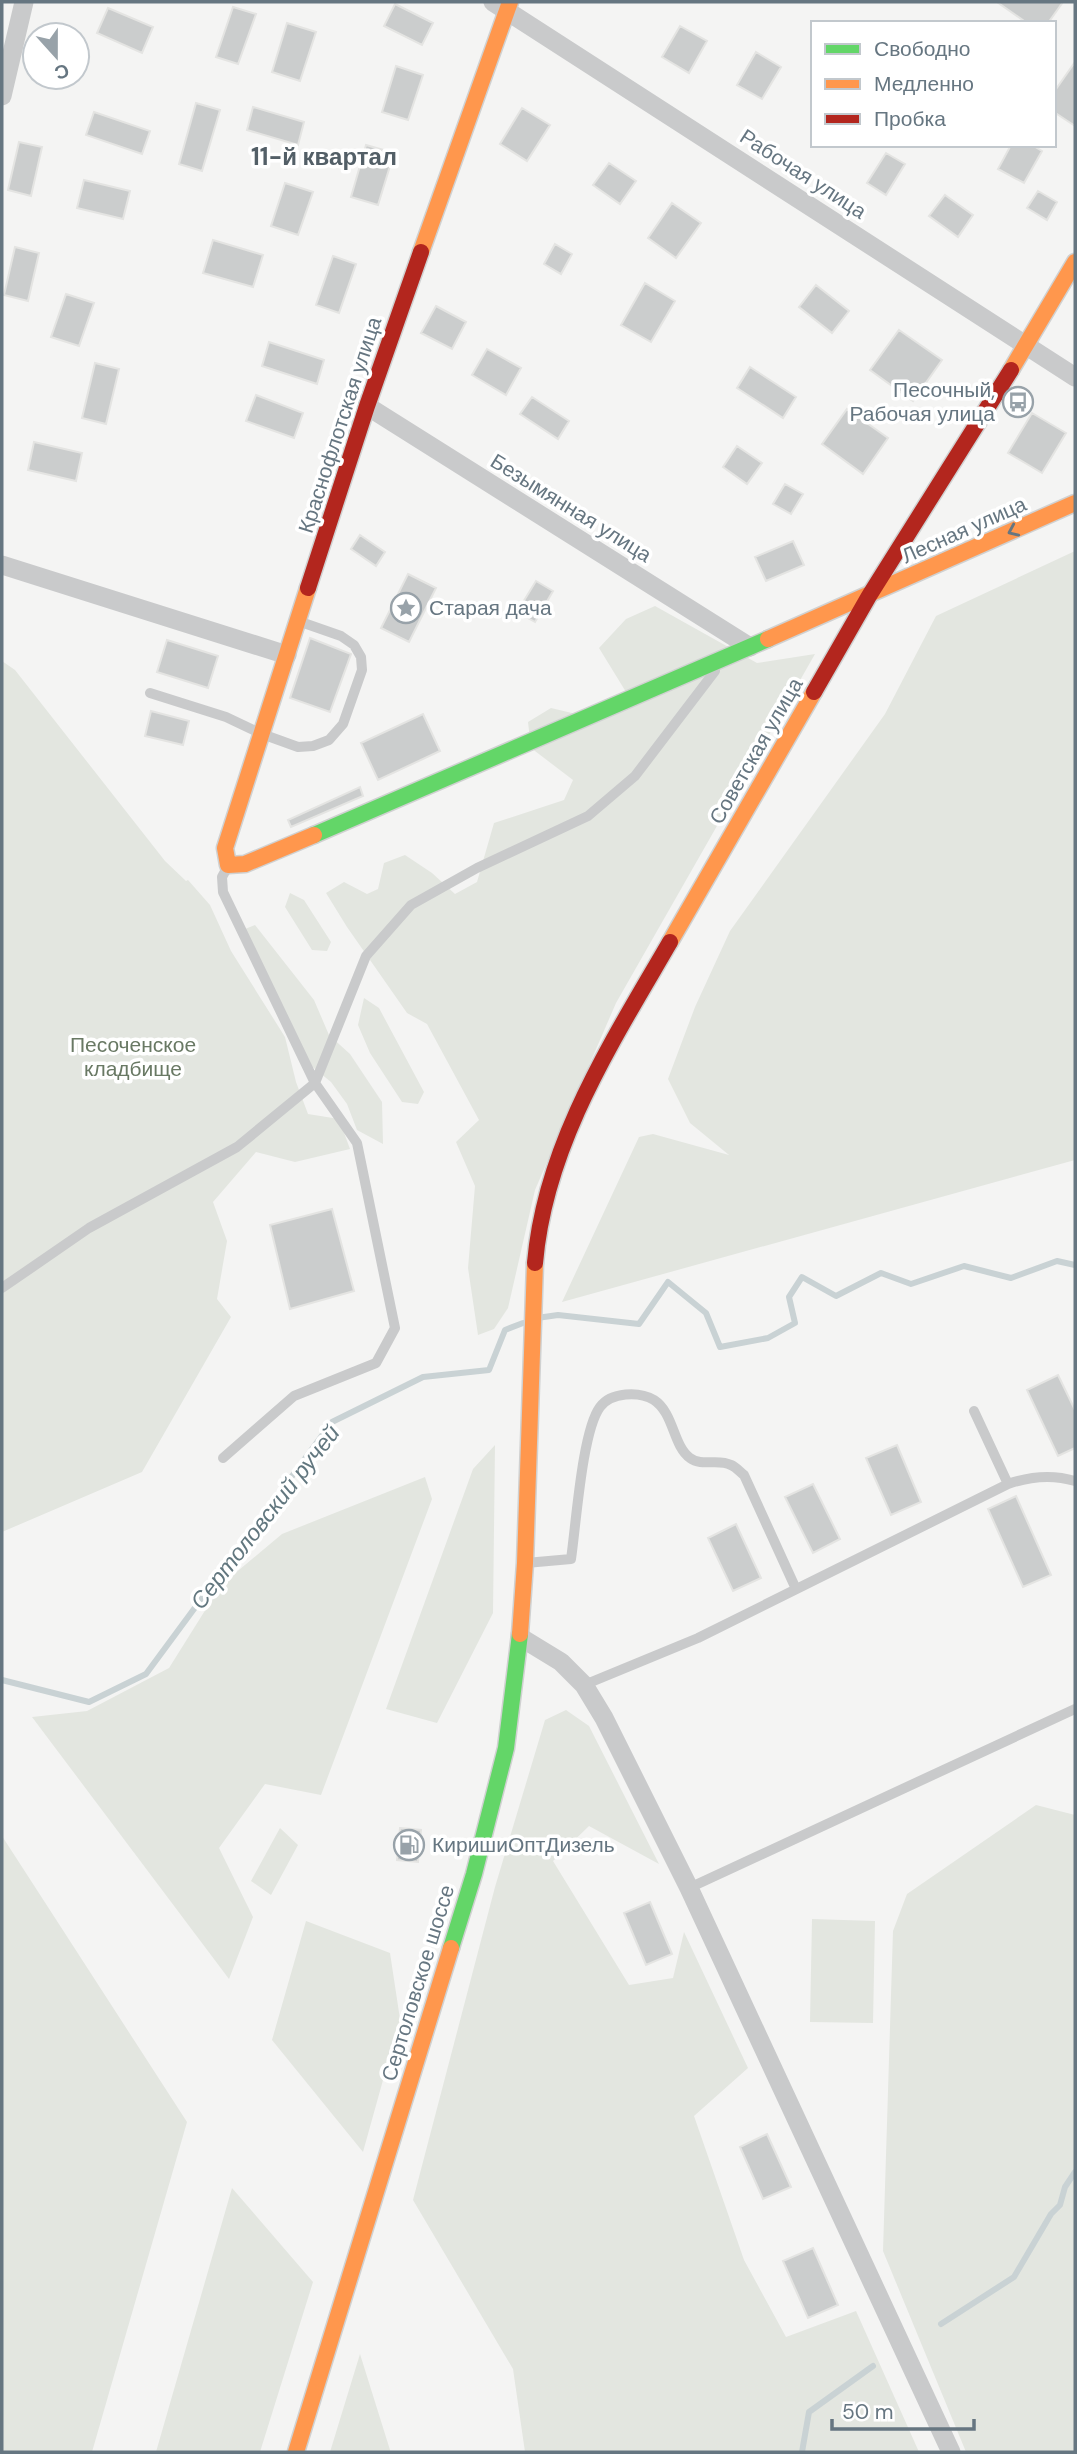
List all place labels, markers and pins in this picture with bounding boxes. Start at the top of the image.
place label: Песочный, Рабочая улица [849,376,995,428]
bus stop icon: Песочный, Рабочая улица [1001,385,1035,419]
place icon: Старая дача [389,591,423,625]
place label: Старая дача [429,594,552,622]
fuel station icon: КиришиОптДизель [392,1828,426,1862]
place label: КиришиОптДизель [432,1831,615,1859]

